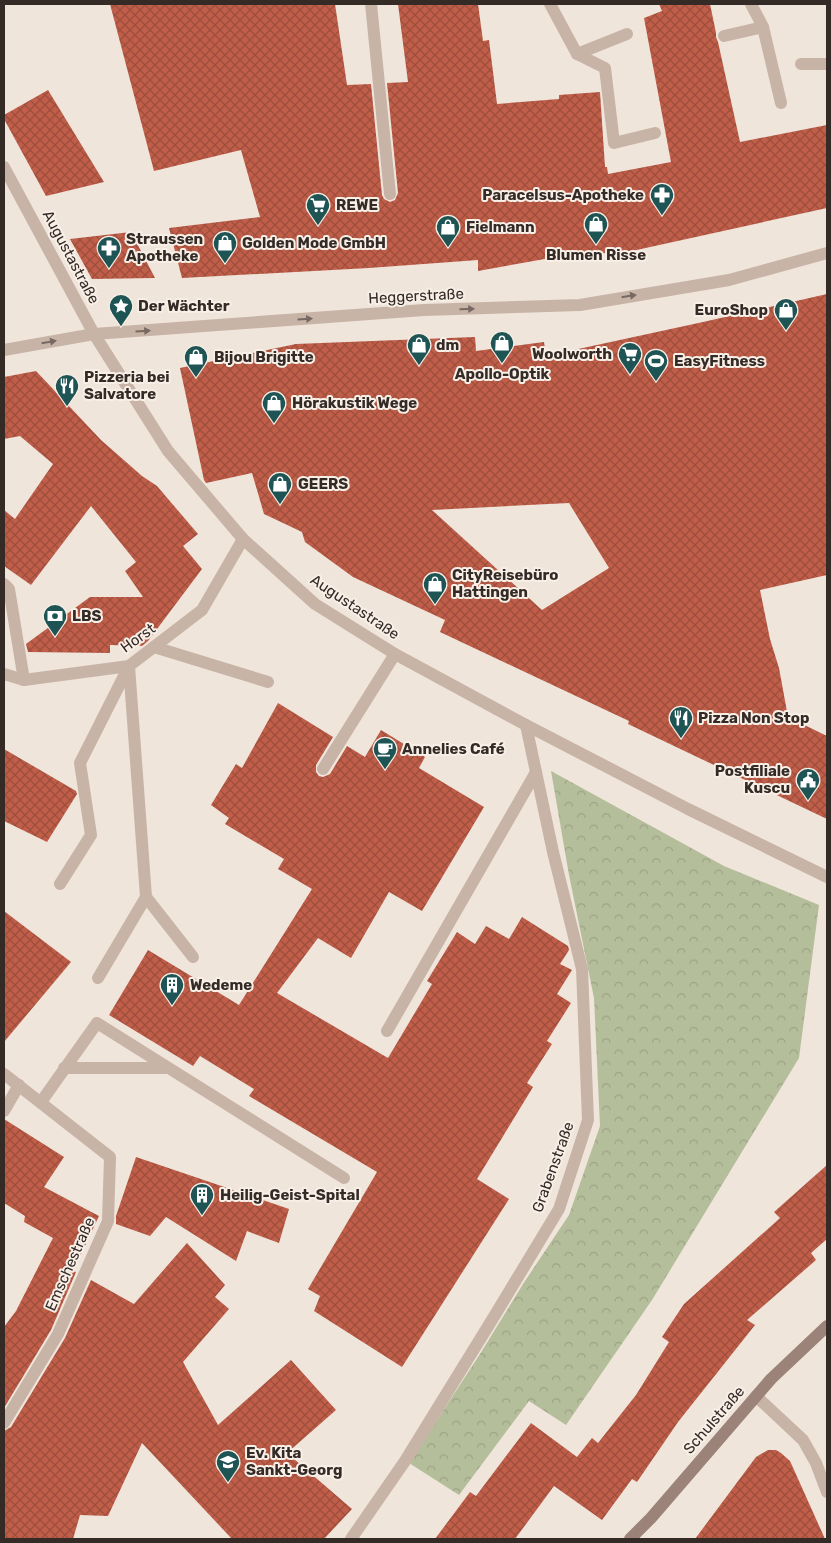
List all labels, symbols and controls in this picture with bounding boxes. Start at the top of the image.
pharmacy icon: Paracelsus-Apotheke [649,182,675,216]
place label: Paracelsus-Apotheke [482,186,644,204]
supermarket icon: REWE [305,192,331,226]
place label: REWE [336,196,378,214]
street label: Augustastraße [39,207,103,307]
shop icon: Blumen Risse [583,211,609,245]
shop icon: Fielmann [435,214,461,248]
place label: Fielmann [466,218,535,236]
place label: Straussen Apotheke [126,230,203,265]
shop icon: Golden Mode GmbH [212,230,238,264]
place label: Golden Mode GmbH [242,234,386,252]
pharmacy icon: Straussen Apotheke [96,235,122,269]
place label: Blumen Risse [546,246,646,264]
street label: Heggerstraße [368,285,464,307]
one-way arrow [621,292,637,300]
place icon: Der Wächter [108,293,134,327]
place label: Der Wächter [138,297,230,315]
shop icon: EuroShop [773,297,799,331]
place label: EuroShop [695,301,768,319]
one-way arrow [460,304,476,312]
one-way arrow [297,315,313,323]
one-way arrow [135,326,151,334]
shop icon: Apollo-Optik [489,330,515,364]
shop icon: dm [406,332,432,366]
place label: dm [436,336,459,354]
one-way arrow [41,337,57,345]
supermarket icon: Woolworth [617,341,643,375]
shop icon: Bijou Brigitte [183,344,209,378]
place label: Woolworth [532,345,612,363]
place label: Bijou Brigitte [214,348,314,366]
sports icon: EasyFitness [643,348,669,382]
place label: EasyFitness [674,352,765,370]
place label: Apollo-Optik [455,365,549,383]
place label: Pizzeria bei Salvatore [84,368,170,403]
restaurant icon: Pizzeria bei Salvatore [54,373,80,407]
shop icon: Hörakustik Wege [261,390,287,424]
place label: Hörakustik Wege [292,394,417,412]
shop icon: GEERS [267,471,293,505]
place label: GEERS [298,475,348,493]
place label: CityReisebüro Hattingen [452,566,558,601]
street label: Augustastraße [307,571,403,643]
shop icon: CityReisebüro Hattingen [422,571,448,605]
bank icon: LBS [42,603,68,637]
place label: LBS [72,607,102,625]
street label: Horst [117,619,159,657]
restaurant icon: Pizza Non Stop [668,705,694,739]
place label: Pizza Non Stop [698,709,809,727]
cafe icon: Annelies Café [372,736,398,770]
place label: Annelies Café [402,740,505,758]
place label: Postfiliale Kuscu [715,762,790,797]
public building icon: Postfiliale Kuscu [795,767,821,801]
building icon: Wedeme [159,972,185,1006]
place label: Wedeme [190,976,252,994]
street label: Grabenstraße [528,1119,578,1215]
building icon: Heilig-Geist-Spital [189,1182,215,1216]
place label: Heilig-Geist-Spital [220,1186,360,1204]
street label: Emschestraße [41,1214,99,1314]
street label: Schulstraße [680,1382,748,1458]
place label: Ev. Kita Sankt-Georg [246,1444,342,1479]
school or university icon: Ev. Kita Sankt-Georg [215,1449,241,1483]

